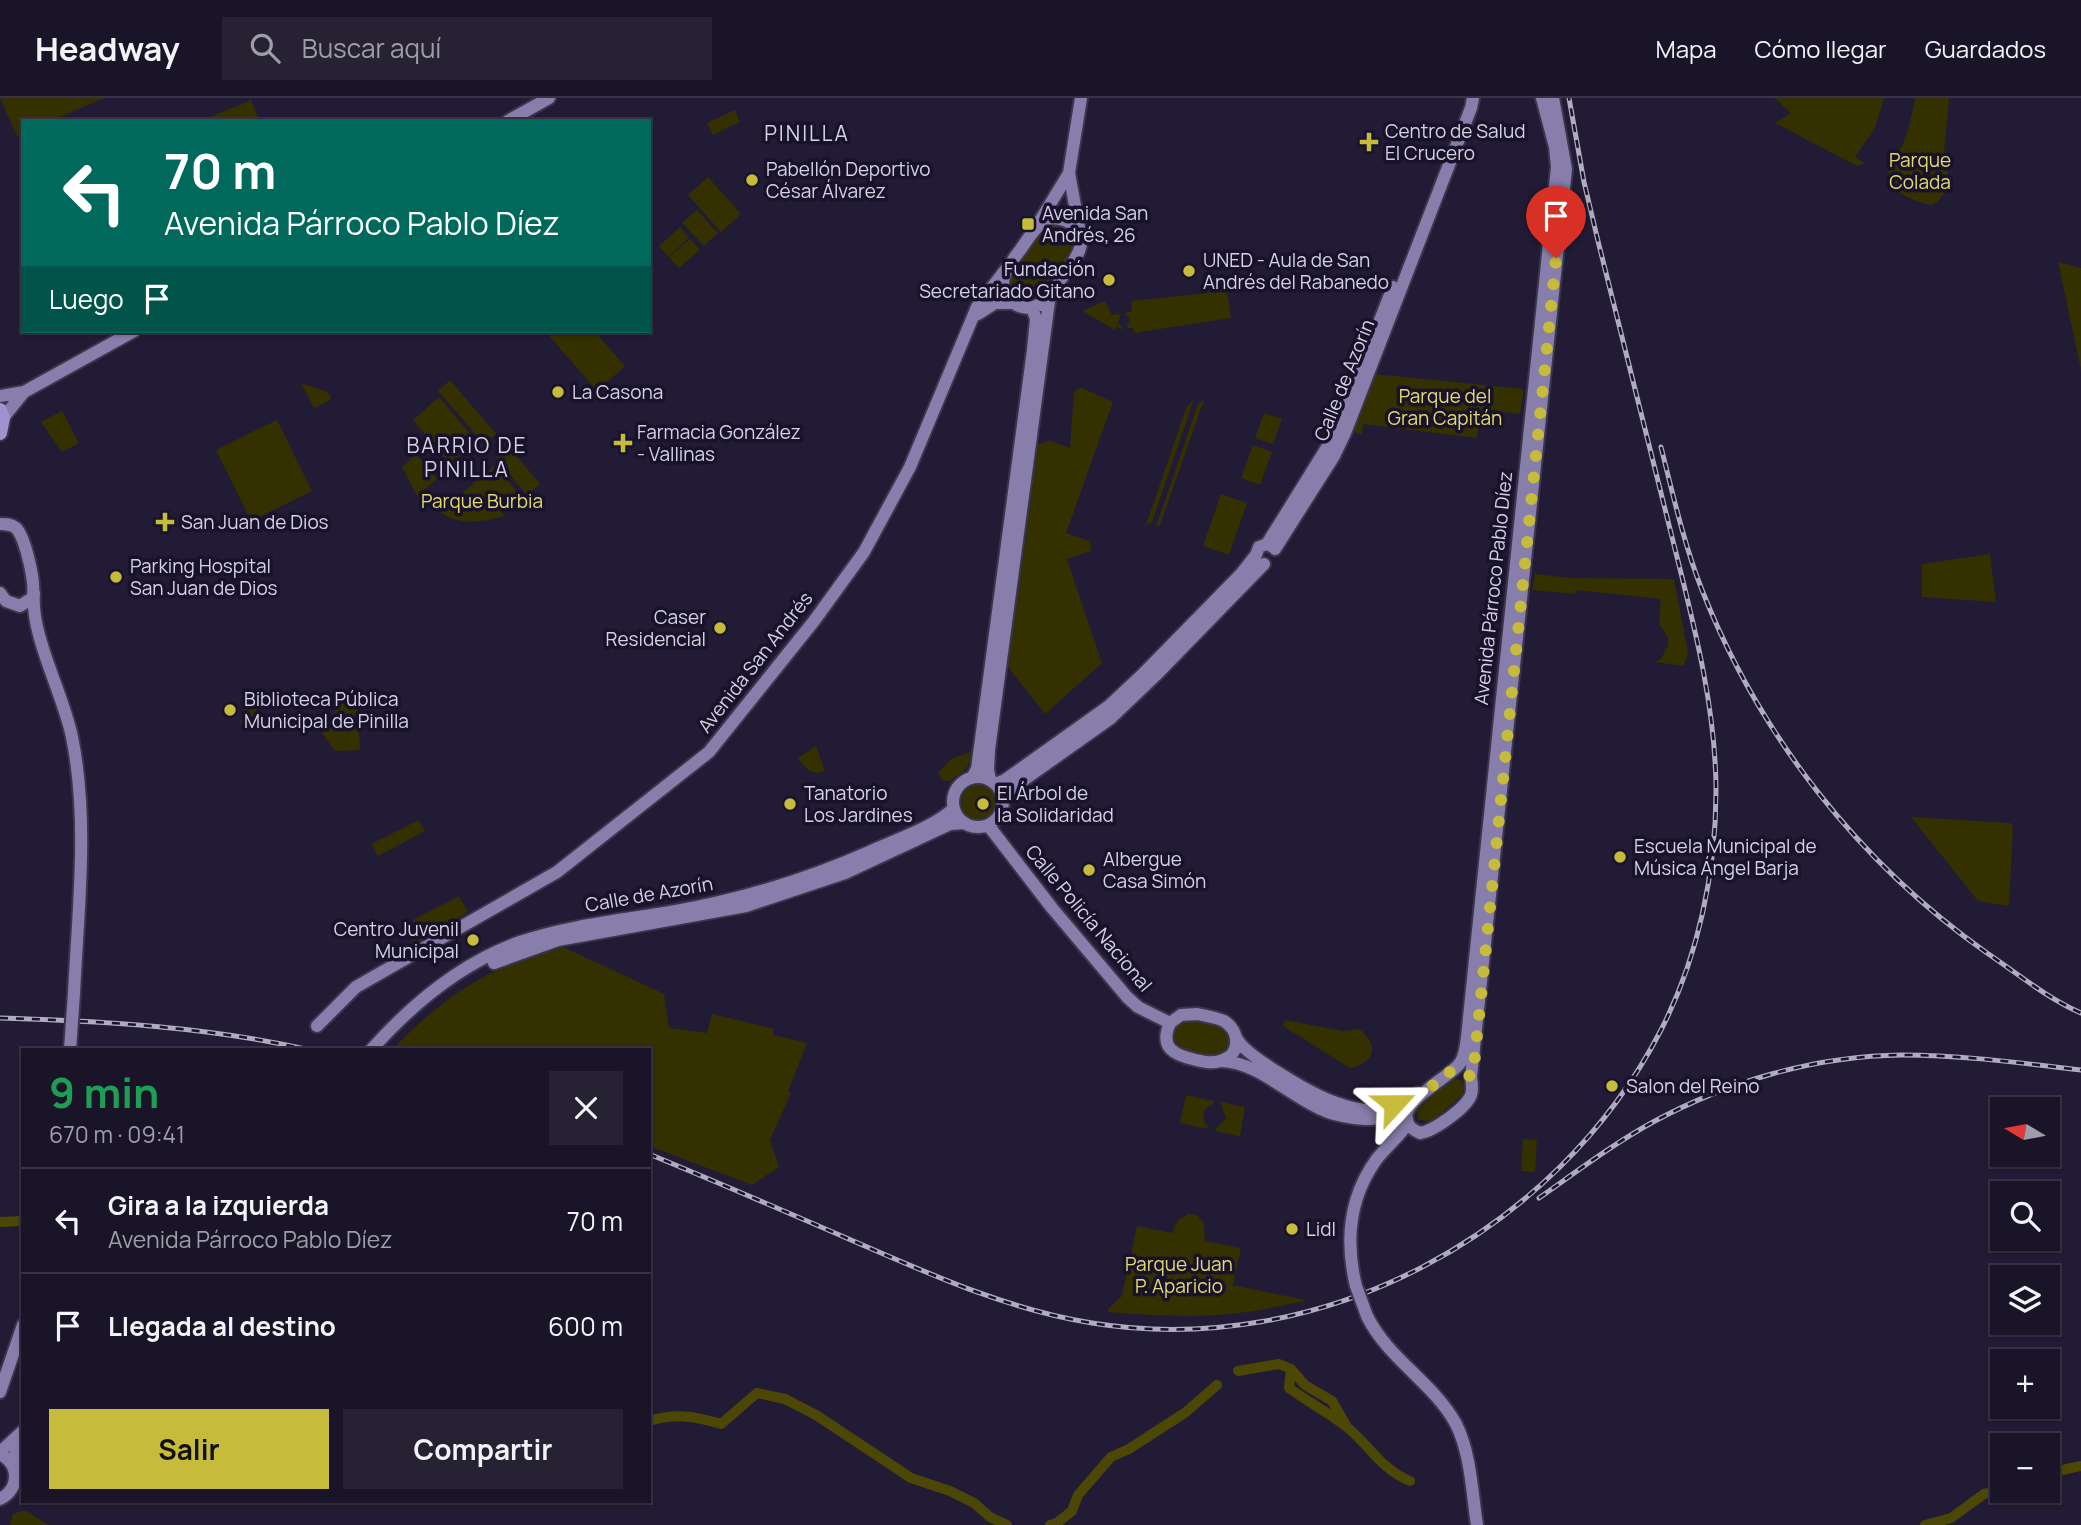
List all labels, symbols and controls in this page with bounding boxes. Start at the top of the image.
search box [222,17,712,80]
text: Headway [35,26,180,71]
icon: search [246,29,284,67]
text: Buscar aquí [302,30,441,66]
text: Mapa [1656,32,1717,65]
text: Cómo llegar [1755,32,1887,65]
text: Guardados [1925,32,2046,65]
place label: Centro de Salud El Crucero [1385,118,1525,166]
district label: PINILLA [764,119,850,147]
marker: Centro de Salud El Crucero [1359,132,1379,152]
text: 70 m [164,137,276,204]
icon: left [49,147,140,238]
park label: Parque Colada [1889,147,1951,195]
place label: Pabellón Deportivo César Álvarez [766,156,931,204]
marker: Pabellón Deportivo César Álvarez [744,172,760,188]
pin [1526,186,1586,258]
icon: arrive [1537,197,1575,235]
place label: Avenida San Andrés, 26 [1042,200,1148,248]
text: Avenida Párroco Pablo Díez [164,201,560,245]
marker: Avenida San Andrés, 26 [1020,216,1036,232]
place label: UNED - Aula de San Andrés del Rabanedo [1203,247,1389,295]
place label: Fundación Secretariado Gitano [919,256,1095,304]
marker: UNED - Aula de San Andrés del Rabanedo [1181,263,1197,279]
marker: Fundación Secretariado Gitano [1101,272,1117,288]
icon: arrive [138,280,176,318]
text: Luego [49,281,124,317]
street label: Calle de Azorín [1308,315,1380,445]
place label: La Casona [572,379,663,405]
park label: Parque del Gran Capitán [1388,383,1502,431]
marker: La Casona [550,384,566,400]
place label: Farmacia González - Vallinas [637,419,801,467]
district label: BARRIO DE PINILLA [406,431,528,483]
marker: Farmacia González - Vallinas [615,435,631,451]
street label: Avenida Párroco Pablo Díez [1468,470,1518,706]
park label: Parque Burbia [421,488,543,514]
place label: San Juan de Dios [181,509,329,535]
marker: San Juan de Dios [155,512,175,532]
place label: Parking Hospital San Juan de Dios [130,553,278,601]
marker: Parking Hospital San Juan de Dios [108,569,124,585]
street label: Avenida San Andrés [692,586,818,738]
place label: Caser Residencial [606,604,706,652]
marker: Caser Residencial [712,620,728,636]
place label: Biblioteca Pública Municipal de Pinilla [244,686,409,734]
marker: Biblioteca Pública Municipal de Pinilla [222,702,238,718]
place label: Tanatorio Los Jardines [804,780,913,828]
place label: El Árbol de la Solidaridad [997,780,1114,828]
marker: Tanatorio Los Jardines [782,796,798,812]
marker: El Árbol de la Solidaridad [975,796,991,812]
place label: Escuela Municipal de Música Ángel Barja [1634,833,1817,881]
street label: Calle Policía Nacional [1020,839,1158,997]
place label: Albergue Casa Simón [1103,846,1206,894]
marker: Escuela Municipal de Música Ángel Barja [1612,849,1628,865]
marker: Albergue Casa Simón [1081,862,1097,878]
street label: Calle de Azorín [583,870,715,918]
place label: Centro Juvenil Municipal [334,916,459,964]
marker: Centro Juvenil Municipal [465,932,481,948]
text: 9 min [49,1063,159,1121]
position arrow [1357,1067,1431,1141]
button: close [549,1071,623,1145]
place label: Salon del Reino [1626,1073,1760,1099]
marker: Salon del Reino [1604,1078,1620,1094]
north arrow [1990,1097,2060,1167]
map controls [1990,1097,2060,1503]
text: 670 m · 09:41 [49,1118,185,1150]
button: search [1990,1181,2060,1251]
text: Gira a la izquierda [108,1187,329,1223]
icon: left [49,1202,87,1240]
text: 70 m [567,1203,623,1239]
place label: Lidl [1306,1216,1336,1242]
marker: Lidl [1284,1221,1300,1237]
text: Avenida Párroco Pablo Díez [108,1223,392,1255]
park label: Parque Juan P. Aparicio [1125,1251,1233,1299]
button: layers [1990,1265,2060,1335]
icon: arrive [49,1307,87,1345]
text: Llegada al destino [108,1308,336,1344]
text: 600 m [548,1308,623,1344]
button: + [1990,1349,2060,1419]
button: Salir [49,1409,329,1489]
button: Compartir [343,1409,623,1489]
button: − [1990,1433,2060,1503]

